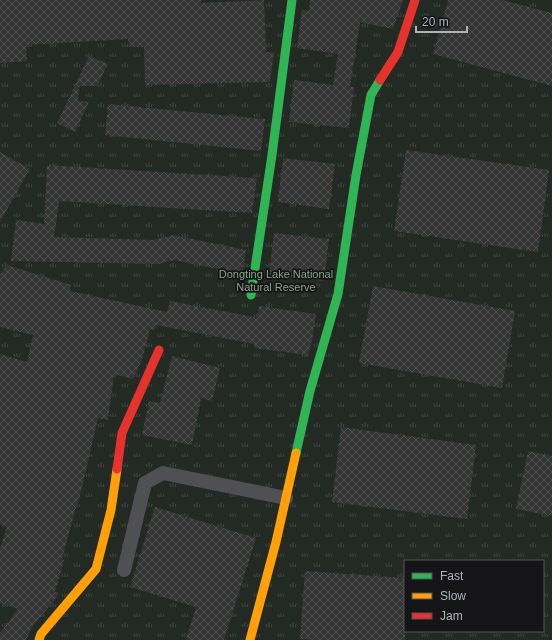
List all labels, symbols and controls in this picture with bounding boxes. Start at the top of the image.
scale bar [416,8,467,34]
text: 20 m [422,15,449,29]
park label: Dongting Lake National Natural Reserve [219,268,333,293]
legend [404,560,544,632]
text: Fast [440,569,464,583]
text: Slow [440,589,466,603]
text: Jam [440,609,463,623]

